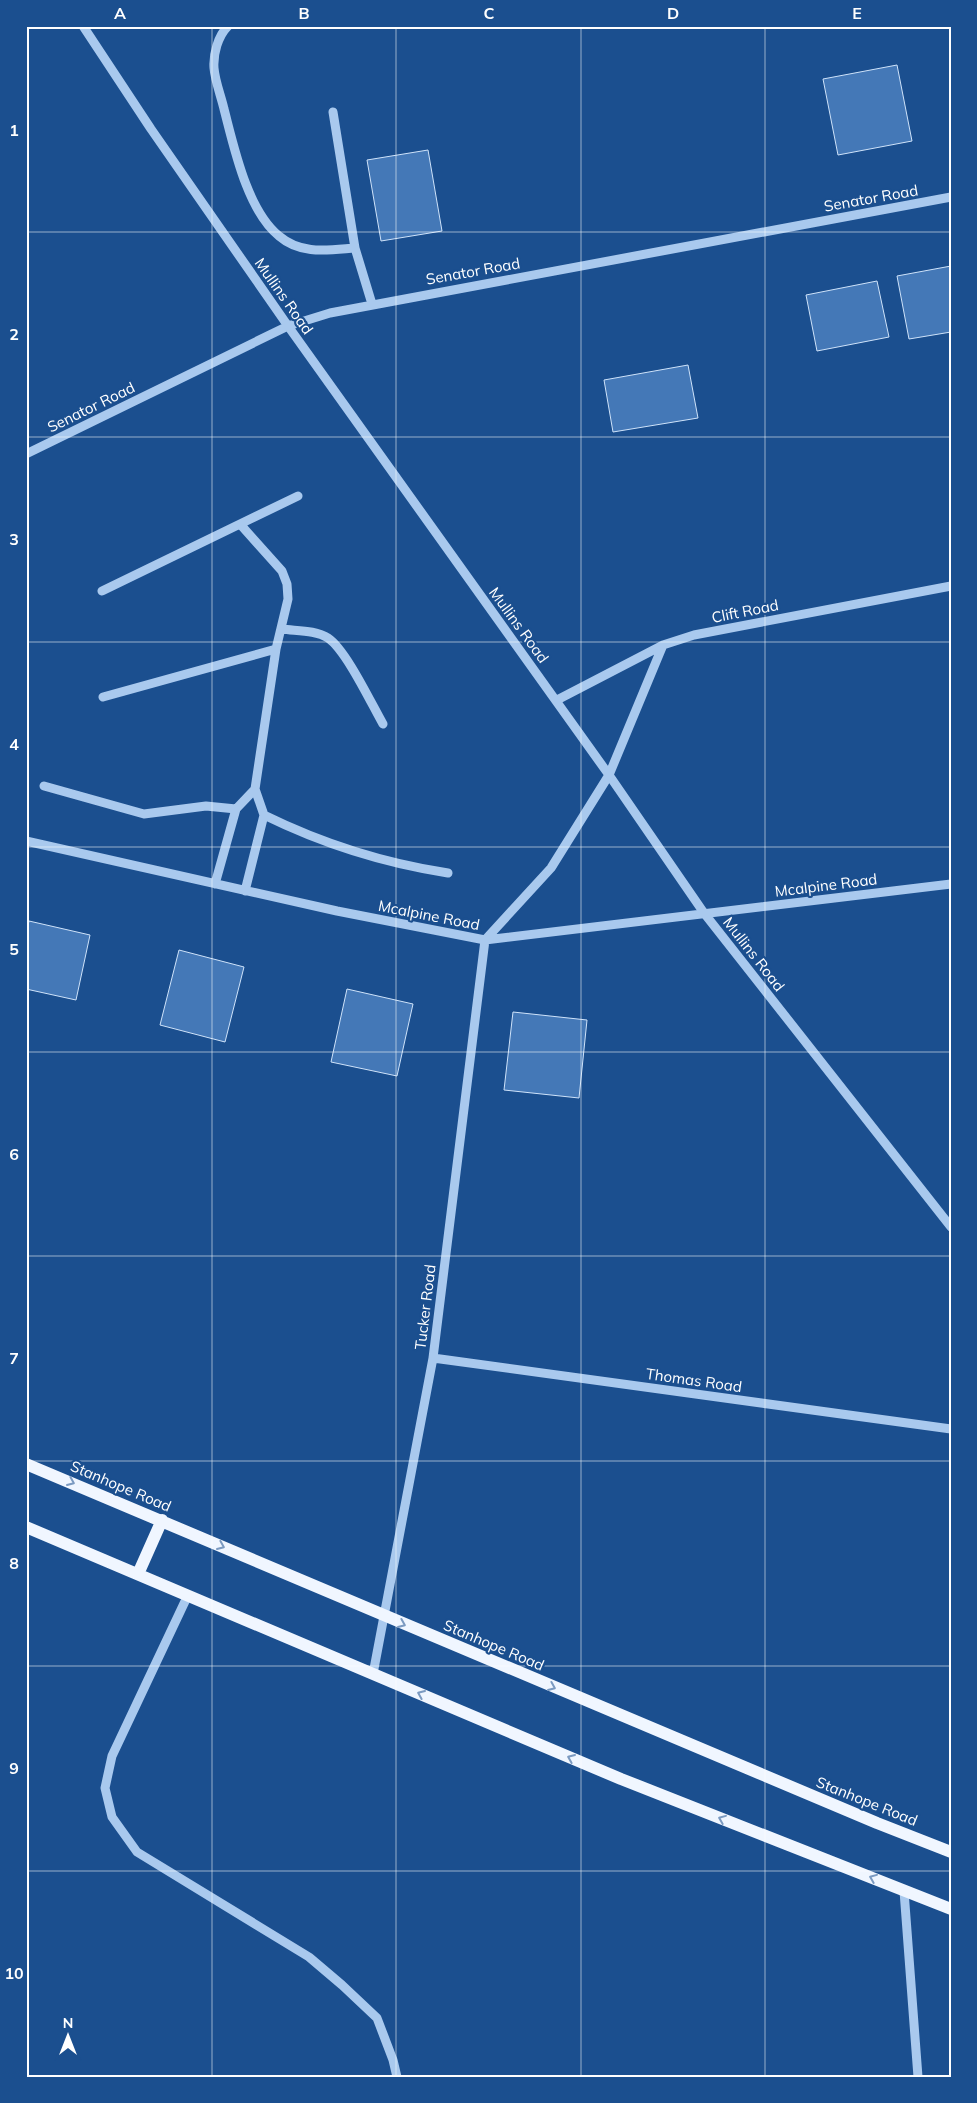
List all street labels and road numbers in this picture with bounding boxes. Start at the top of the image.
street label: Senator Road [822,180,920,216]
street label: Senator Road [424,253,522,289]
street label: Mullins Road [251,254,317,338]
street label: Senator Road [44,378,138,436]
street label: Mullins Road [485,583,553,667]
street label: Clift Road [710,595,780,627]
street label: Mcalpine Road [774,869,878,901]
street label: Mcalpine Road [377,896,481,934]
street label: Mullins Road [719,913,789,995]
street label: Tucker Road [410,1263,440,1351]
street label: Thomas Road [645,1364,743,1396]
street label: Stanhope Road [68,1456,174,1516]
street label: Stanhope Road [441,1615,547,1675]
street label: Stanhope Road [814,1772,920,1830]

